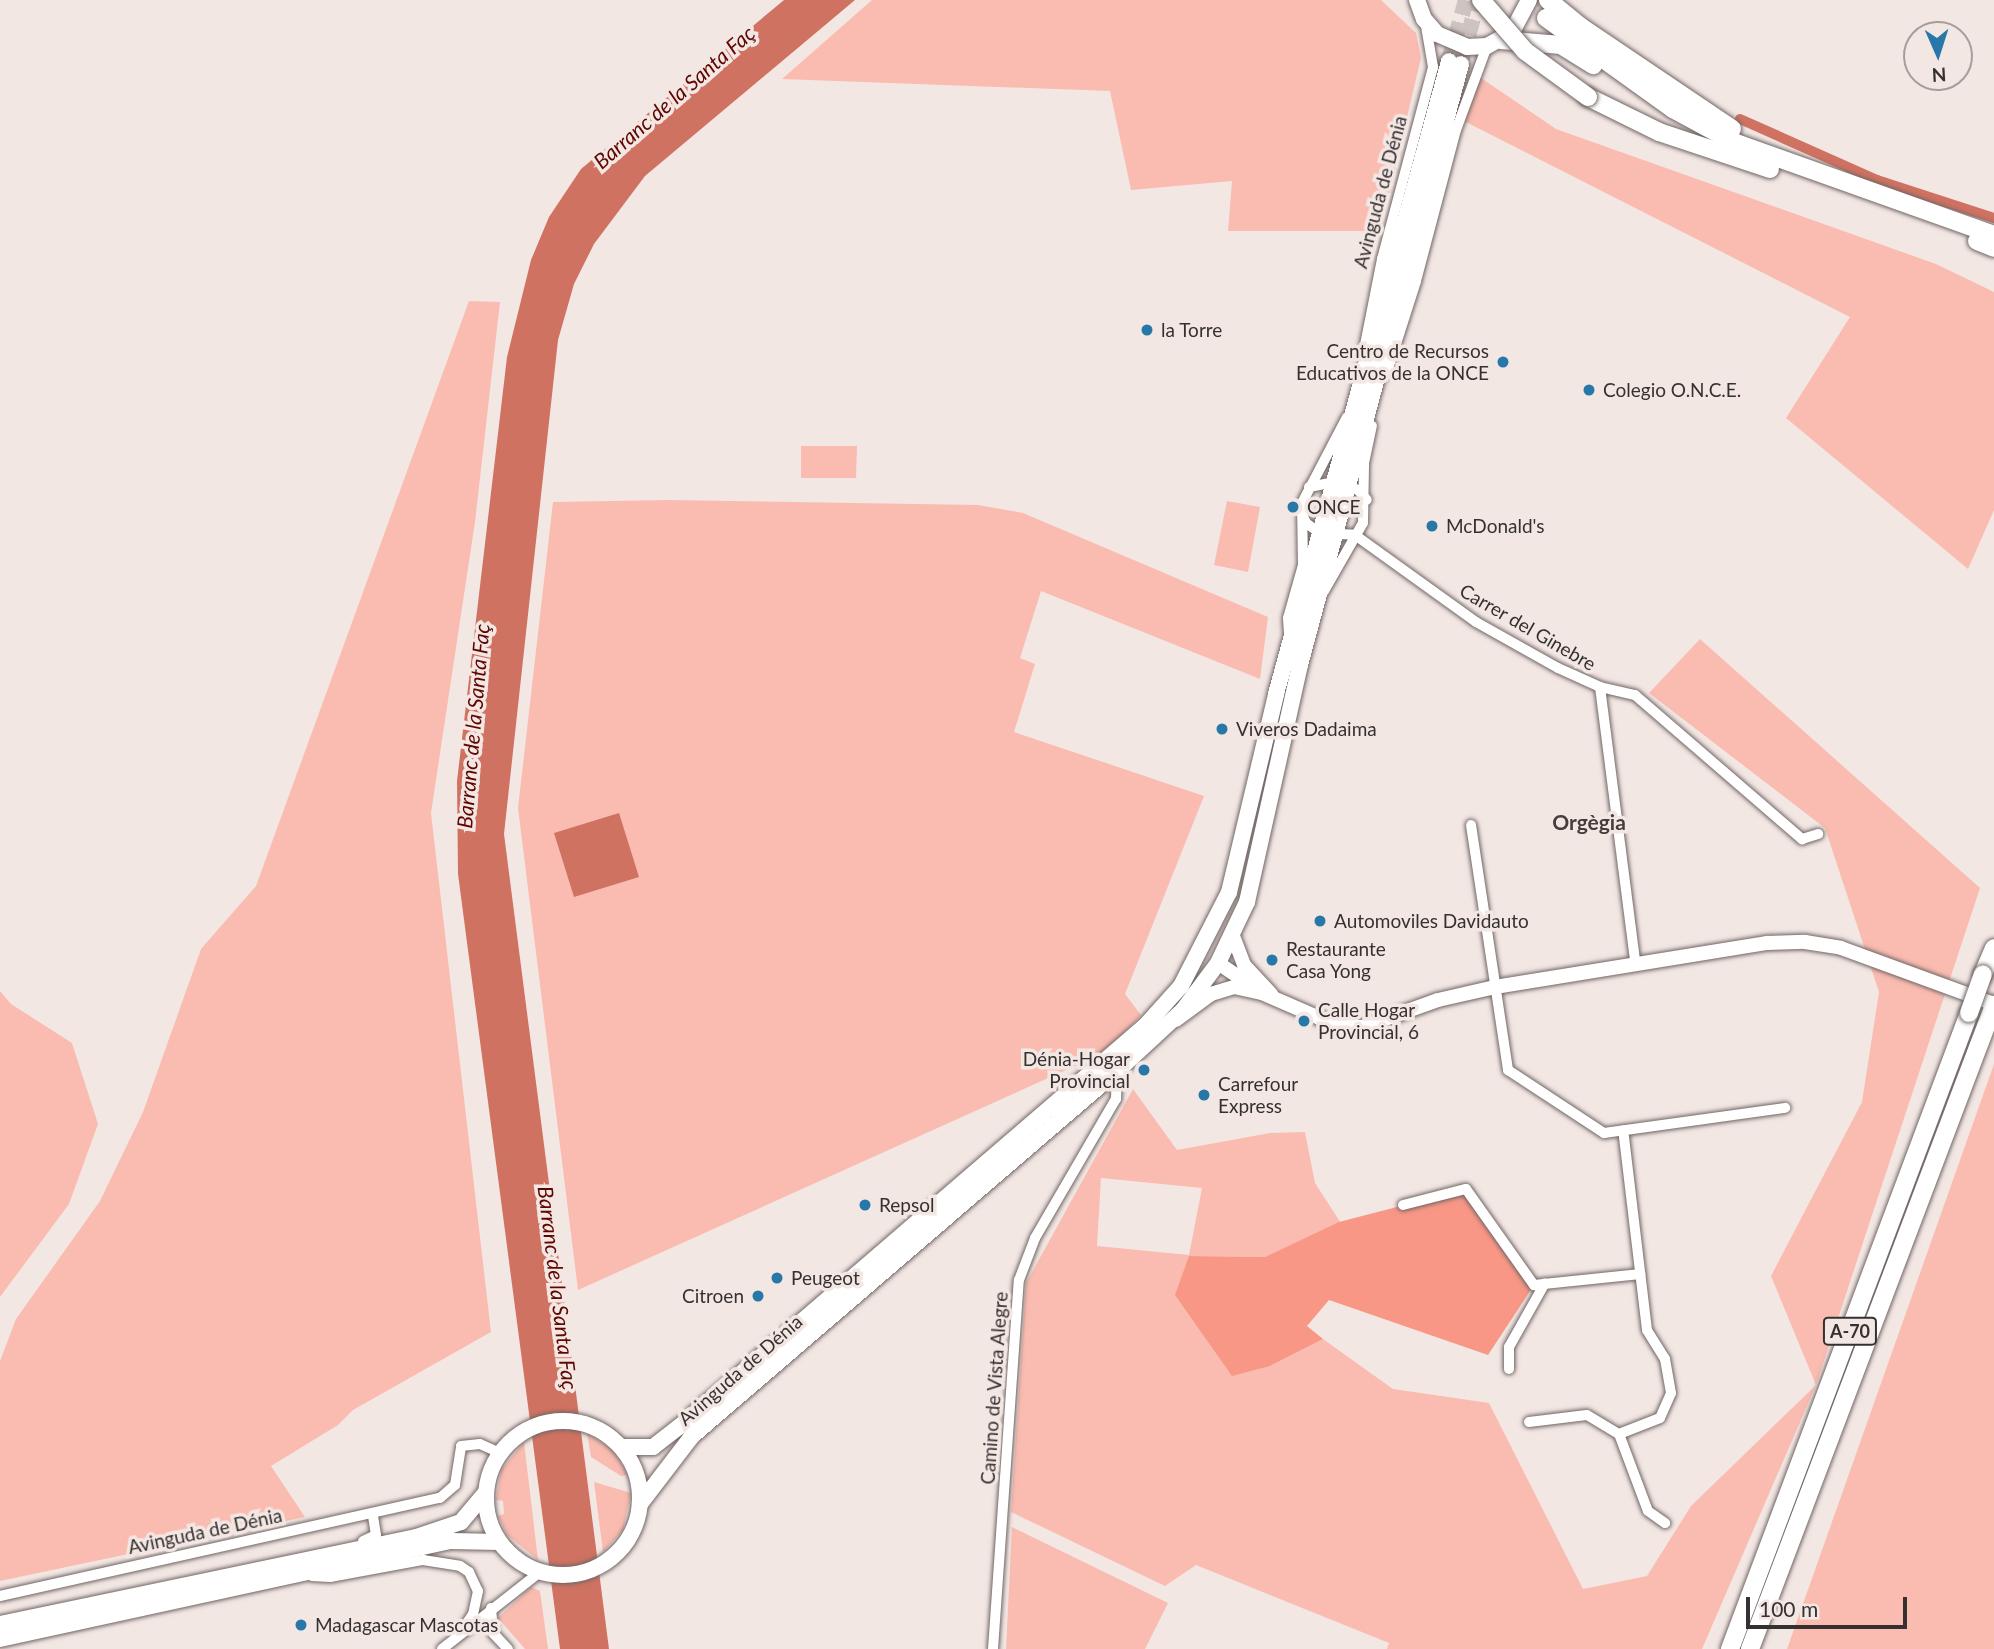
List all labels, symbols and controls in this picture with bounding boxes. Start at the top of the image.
water label: Barranc de la Santa Faç [588,20,760,174]
north arrow [1903,21,1973,91]
text: N [1931,64,1947,87]
street label: Avinguda de Dénia [1349,113,1411,271]
place label: la Torre [1161,319,1223,341]
marker: la Torre [1139,322,1155,338]
place label: Centro de Recursos Educativos de la ONCE [1296,340,1489,384]
marker: Centro de Recursos Educativos de la ONCE [1495,354,1511,370]
place label: Colegio O.N.C.E. [1603,379,1741,401]
marker: Colegio O.N.C.E. [1581,382,1597,398]
place label: ONCE [1307,496,1360,518]
marker: ONCE [1285,499,1301,515]
place label: McDonald's [1446,515,1545,537]
marker: McDonald's [1424,518,1440,534]
street label: Carrer del Ginebre [1456,579,1600,675]
water label: Barranc de la Santa Faç [452,623,494,829]
place label: Viveros Dadaima [1236,718,1377,740]
marker: Viveros Dadaima [1214,721,1230,737]
district label: Orgègia [1552,809,1626,835]
place label: Automoviles Davidauto [1334,910,1529,932]
marker: Automoviles Davidauto [1312,913,1328,929]
place label: Restaurante Casa Yong [1286,938,1386,982]
marker: Restaurante Casa Yong [1264,952,1280,968]
place label: Calle Hogar Provincial, 6 [1318,999,1419,1043]
marker: Calle Hogar Provincial, 6 [1296,1013,1312,1029]
place label: Dénia-Hogar Provincial [1023,1048,1130,1092]
marker: Dénia-Hogar Provincial [1136,1062,1152,1078]
place label: Carrefour Express [1218,1073,1298,1117]
marker: Carrefour Express [1196,1087,1212,1103]
water label: Barranc de la Santa Faç [533,1185,583,1391]
place label: Repsol [879,1194,934,1216]
marker: Repsol [857,1197,873,1213]
place label: Peugeot [791,1267,860,1289]
marker: Peugeot [769,1270,785,1286]
place label: Citroen [682,1285,744,1307]
marker: Citroen [750,1288,766,1304]
street label: Camino de Vista Alegre [976,1290,1012,1486]
street label: Avinguda de Dénia [673,1310,807,1430]
road number: A-70 [1822,1316,1878,1346]
street label: Avinguda de Dénia [126,1504,284,1558]
scale bar [1749,1582,1910,1626]
text: 100 m [1759,1596,1818,1621]
place label: Madagascar Mascotas [315,1614,499,1636]
marker: Madagascar Mascotas [293,1617,309,1633]

